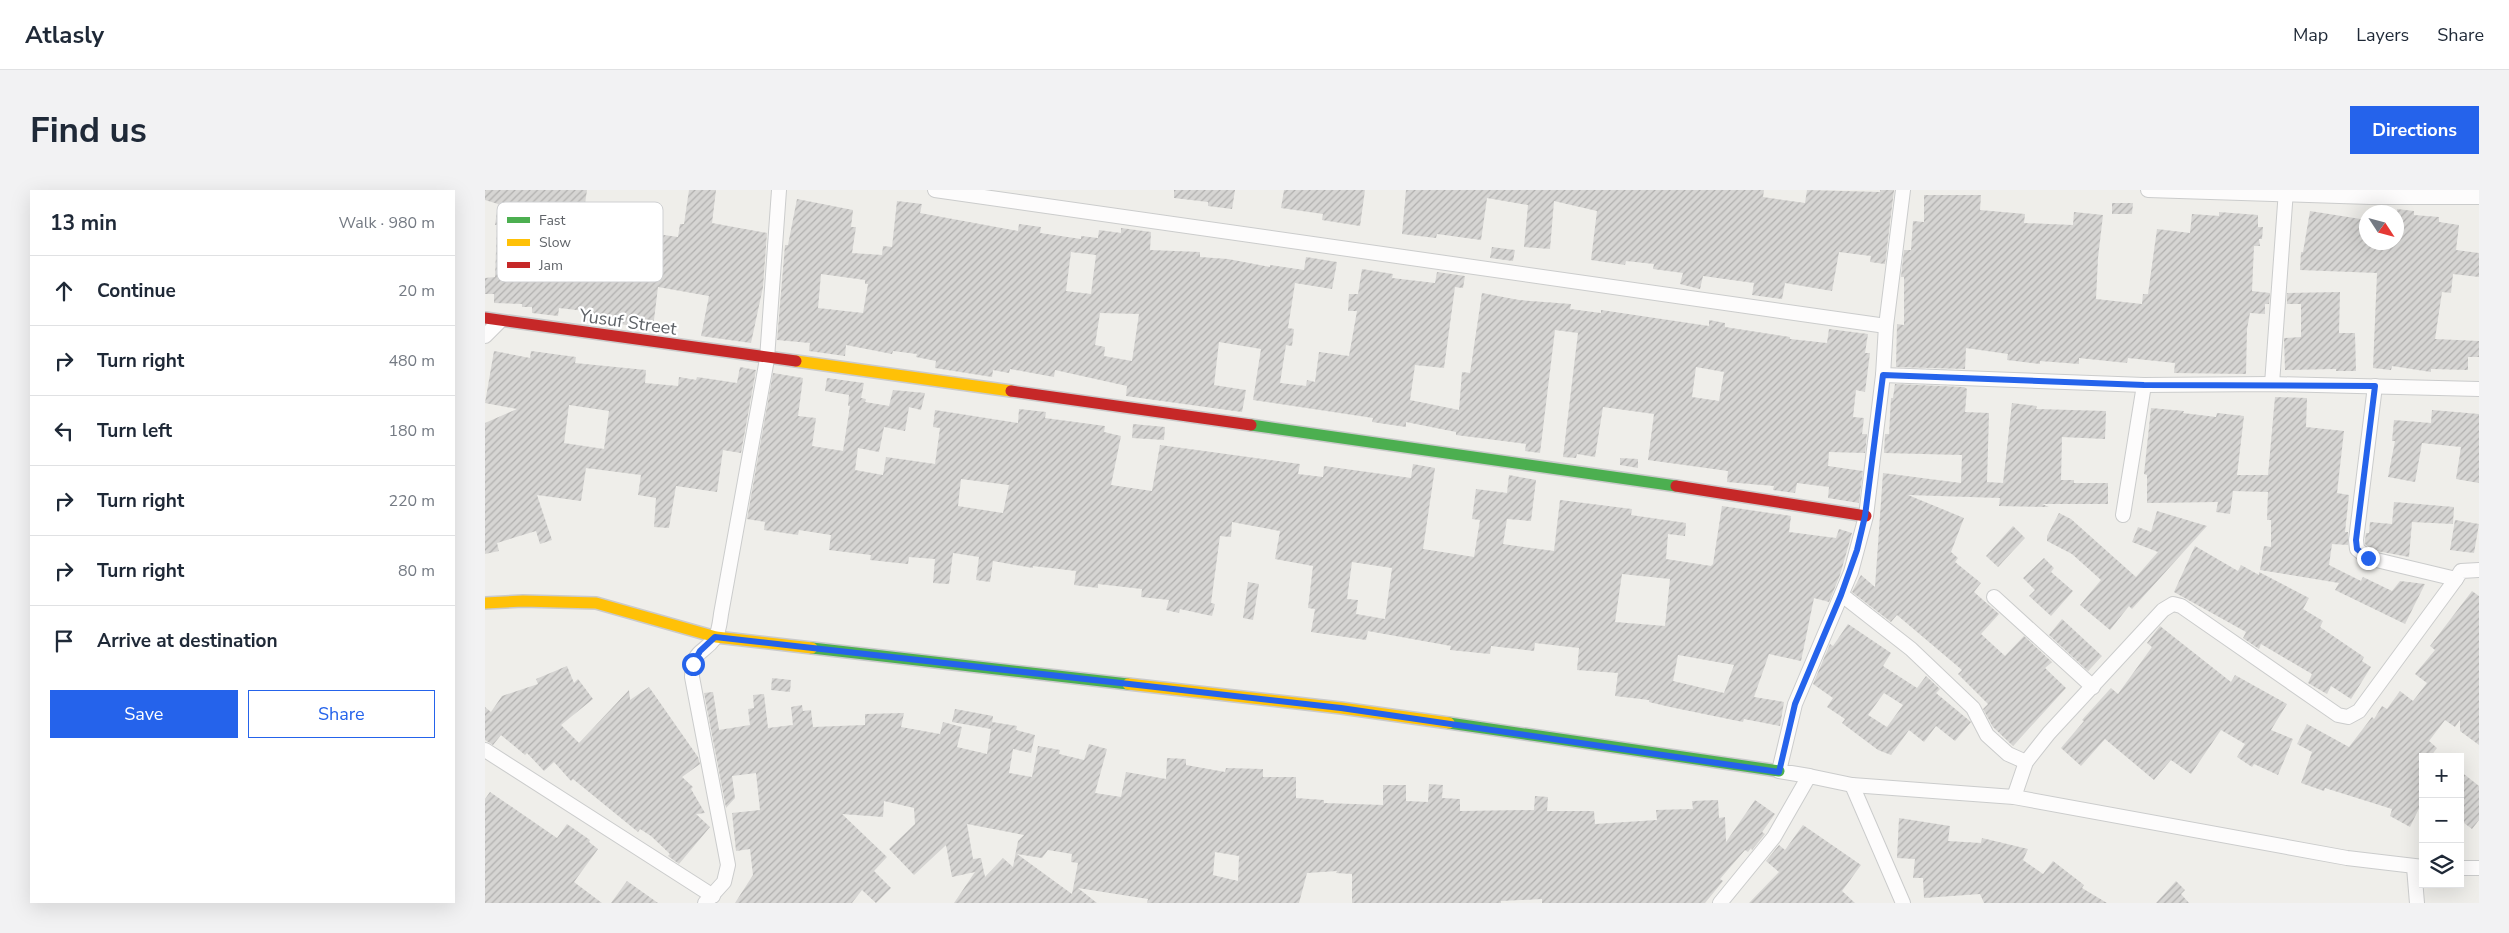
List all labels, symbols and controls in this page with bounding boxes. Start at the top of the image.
text: Atlasly [25,19,104,51]
text: Map [2293,23,2328,47]
text: Layers [2356,23,2409,47]
text: Share [2437,23,2484,47]
button: Directions [2350,106,2479,154]
text: Find us [30,107,147,154]
legend [497,202,663,282]
north arrow [2359,205,2404,250]
text: 13 min [50,209,117,237]
text: Fast [539,211,565,230]
text: Walk · 980 m [339,212,435,234]
text: Slow [539,233,571,252]
text: Jam [538,256,563,275]
icon: ahead [50,277,78,305]
text: Continue [97,278,176,304]
text: 20 m [398,280,435,302]
street label: Yusuf Street [577,303,679,341]
icon: right [50,347,78,375]
text: Turn right [97,348,184,374]
text: 480 m [388,350,435,372]
icon: left [50,417,78,445]
text: Turn left [97,418,172,444]
text: 180 m [388,420,435,442]
icon: right [50,487,78,515]
text: Turn right [97,488,184,514]
text: 220 m [388,490,435,512]
route end [2357,547,2380,570]
icon: right [50,557,78,585]
text: Turn right [97,558,184,584]
text: 80 m [398,560,435,582]
icon: arrive [50,627,78,655]
text: Arrive at destination [97,628,278,654]
route start [682,653,705,676]
button: Save [50,690,238,738]
button: Share [248,690,435,738]
map controls [2419,753,2464,888]
button: + [2419,753,2464,798]
button: − [2419,798,2464,843]
button: layers [2419,843,2464,888]

